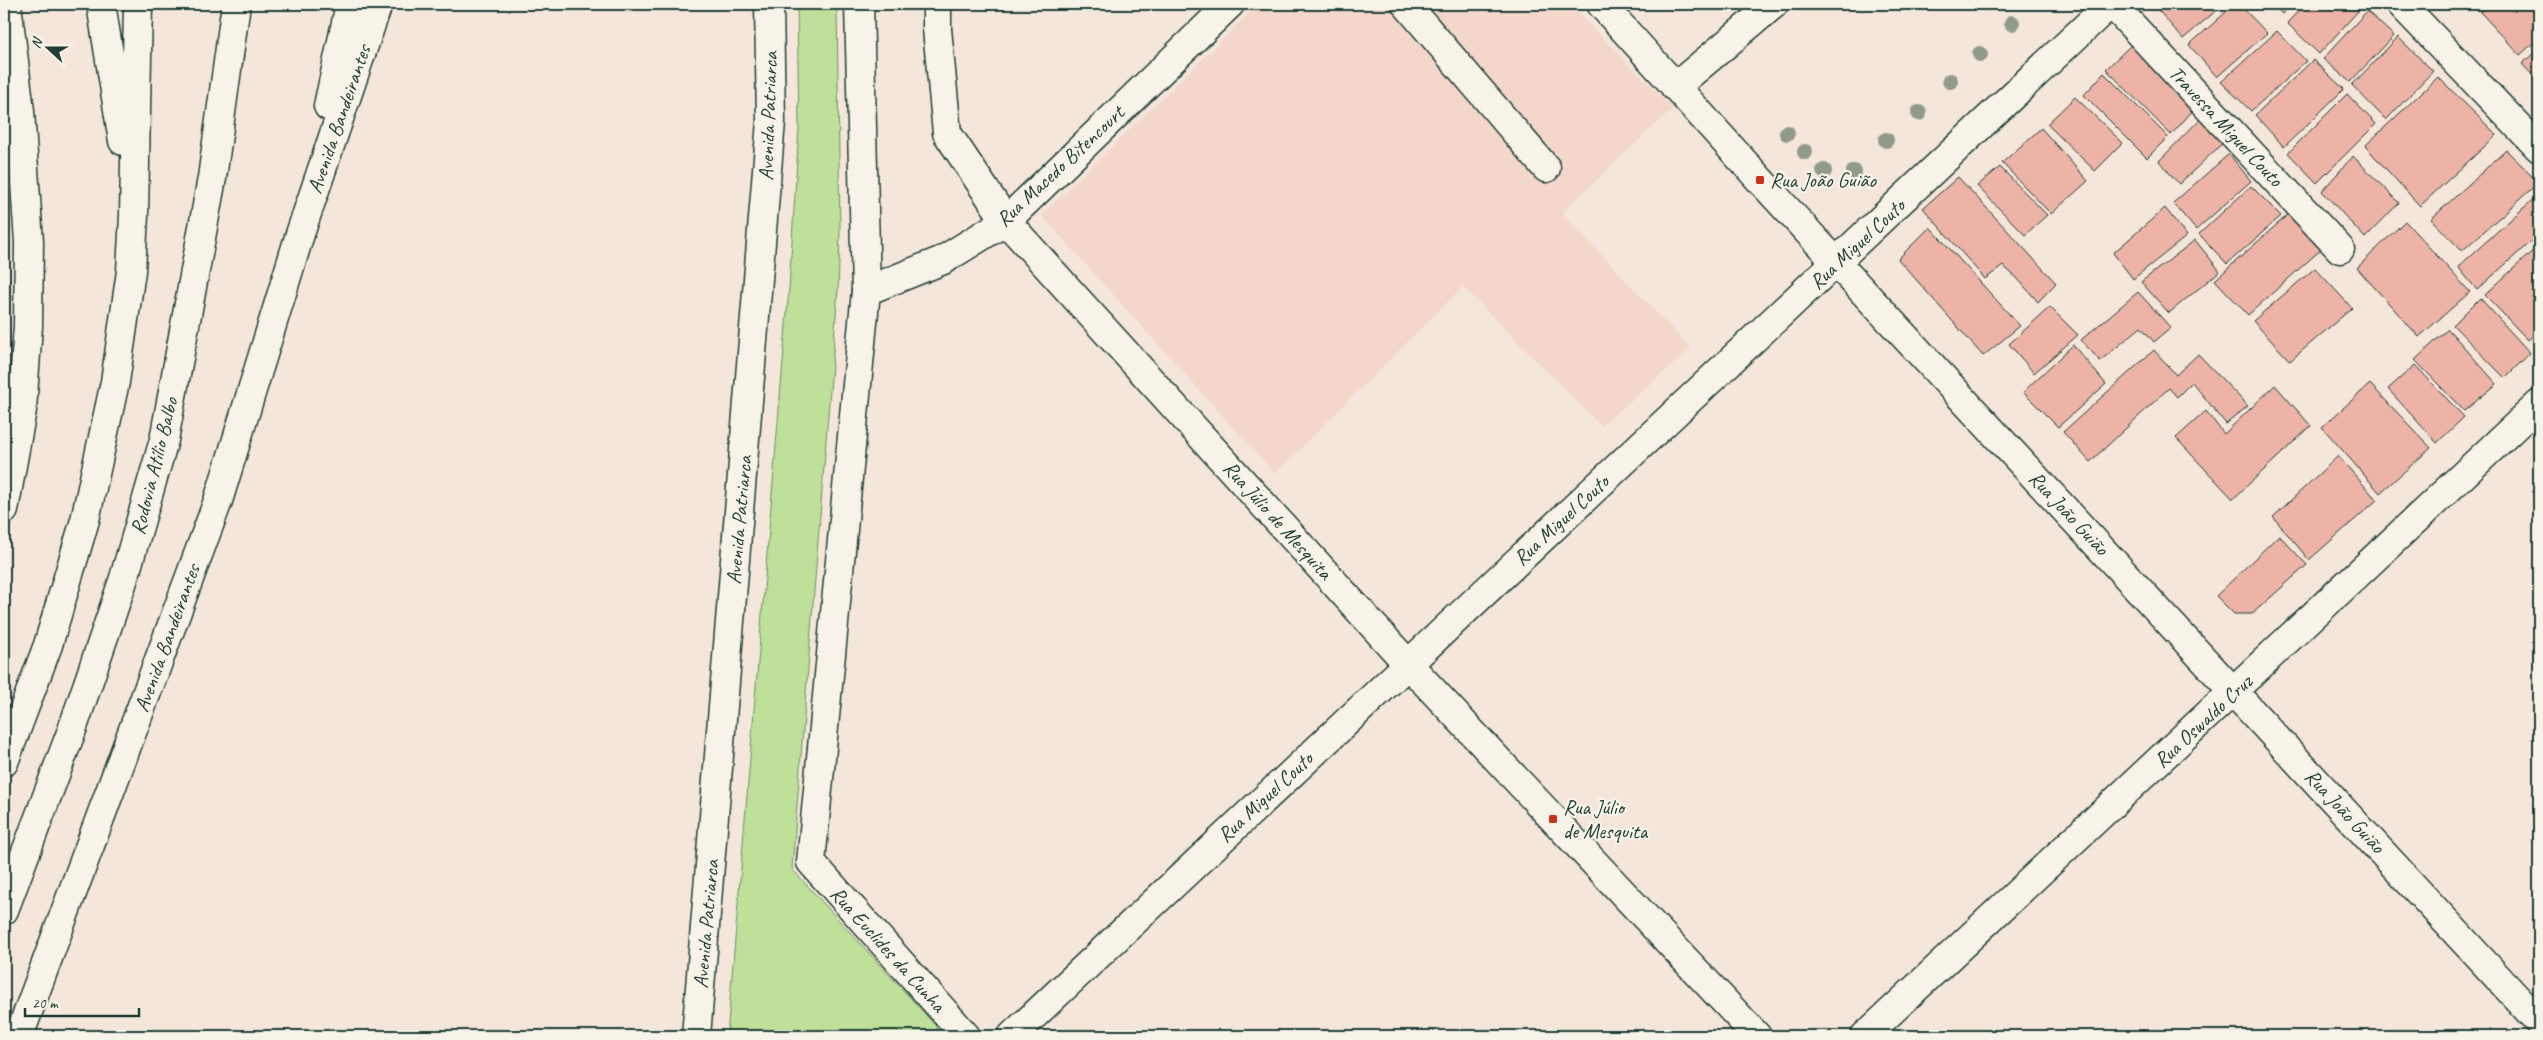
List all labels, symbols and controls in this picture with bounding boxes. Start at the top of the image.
north arrow [22,22,72,72]
text: N [27,34,47,51]
street label: Avenida Bandeirantes [301,40,377,197]
street label: Avenida Patriarca [753,49,783,181]
street label: Travessa Miguel Couto [2163,60,2290,193]
street label: Rua Macedo Bitencourt [990,99,1131,232]
place label: Rua João Guião [1770,167,1878,193]
marker: Rua João Guião [1754,174,1766,186]
street label: Rua Miguel Couto [1804,191,1912,295]
street label: Rodovia Atílio Balbo [124,393,184,537]
street label: Avenida Patriarca [720,453,758,585]
street label: Rua Júlio de Mesquita [1218,455,1339,586]
street label: Rua João Guião [2023,465,2116,562]
street label: Rua Miguel Couto [1508,467,1616,571]
street label: Avenida Bandeirantes [128,559,206,715]
street label: Rua Oswaldo Cruz [2148,668,2259,773]
street label: Rua Miguel Couto [1212,744,1320,848]
street label: Rua João Guião [2299,763,2392,860]
place label: Rua Júlio de Mesquita [1563,794,1649,844]
marker: Rua Júlio de Mesquita [1547,813,1559,825]
street label: Avenida Patriarca [687,857,725,989]
street label: Rua Euclides da Cunha [825,881,952,1018]
scale bar [25,985,139,1017]
text: 20 m [32,994,59,1013]

